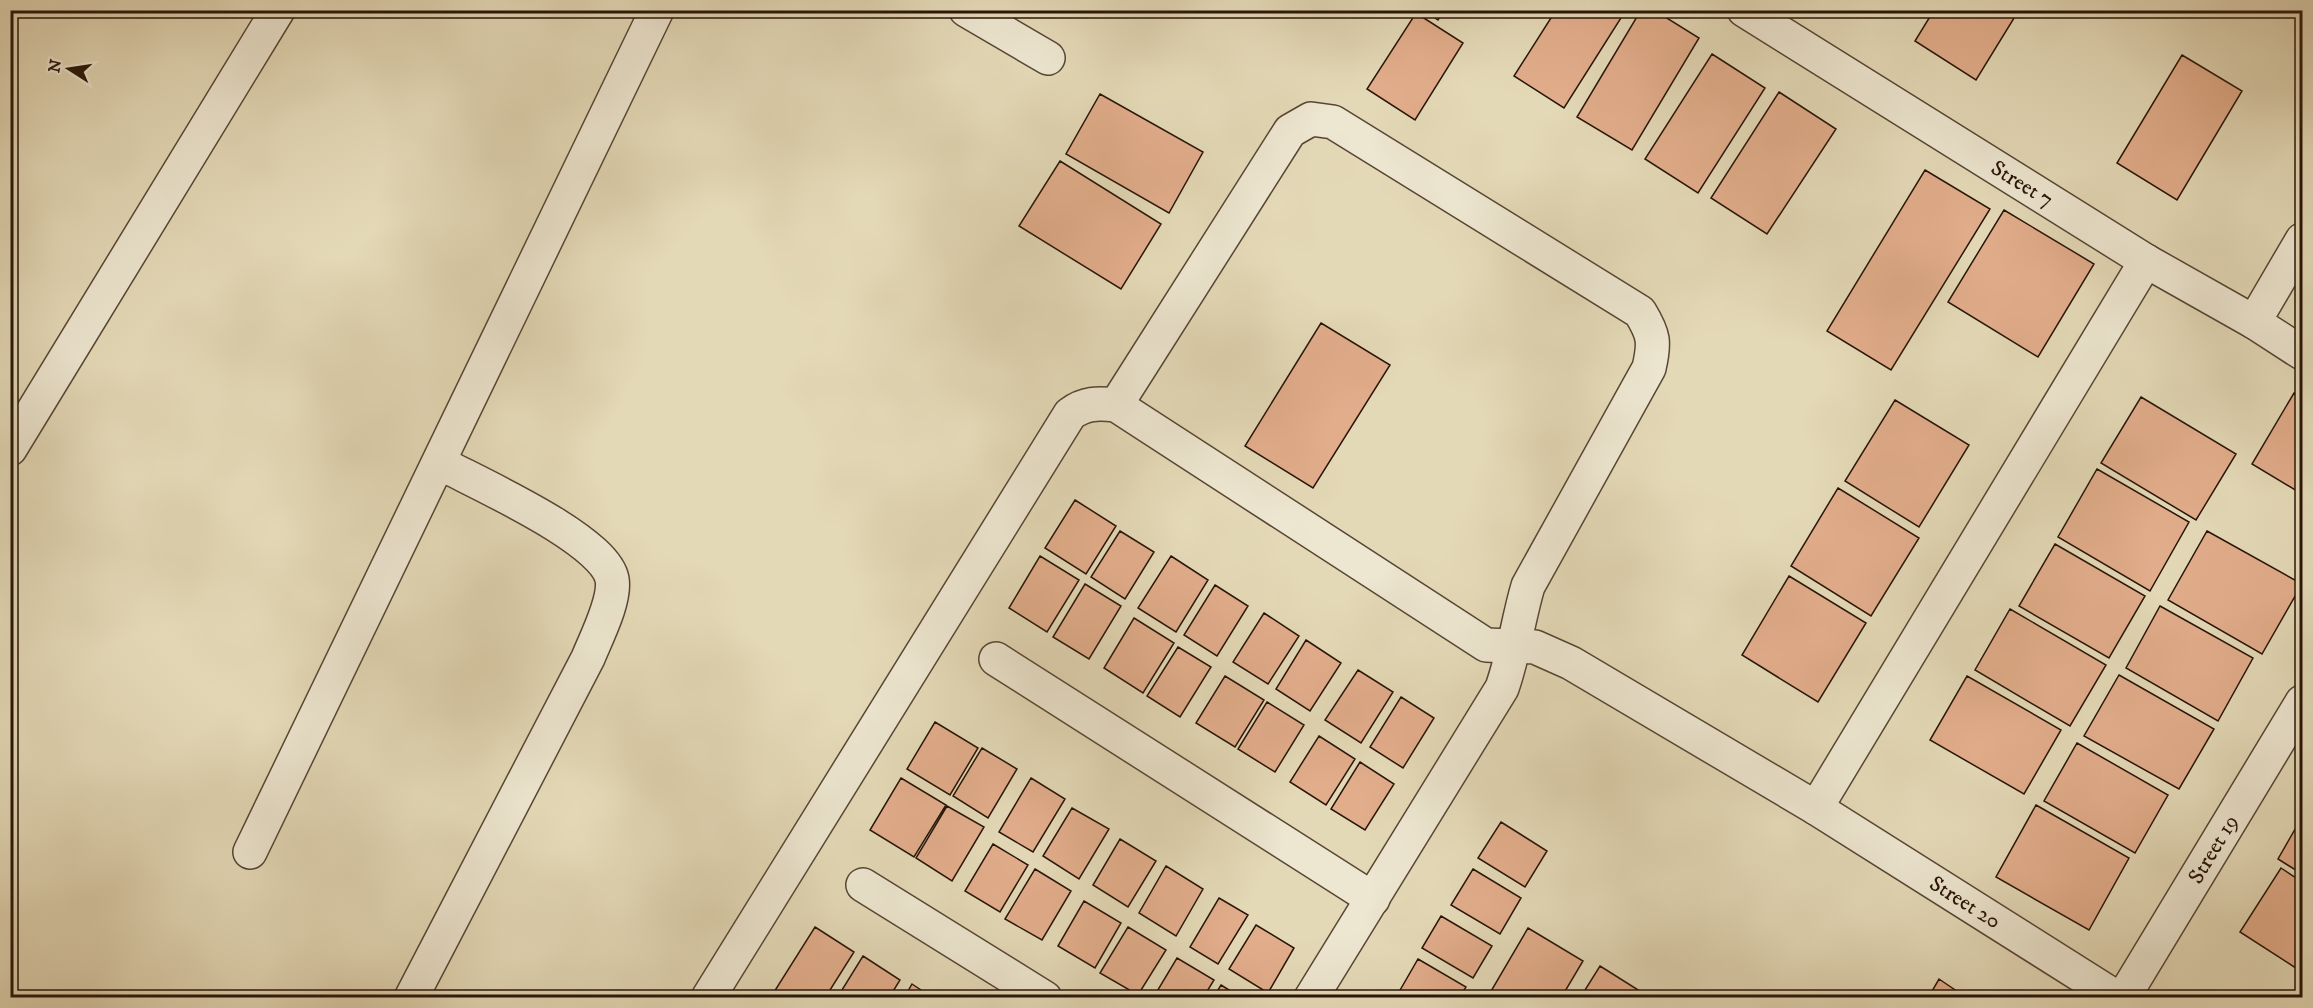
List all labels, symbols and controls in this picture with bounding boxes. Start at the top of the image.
north arrow [39,39,99,99]
text: N [44,58,66,75]
street label: Street 7 [1986,154,2058,213]
street label: Street 19 [2182,810,2244,889]
street label: Street 20 [1925,870,2006,935]

